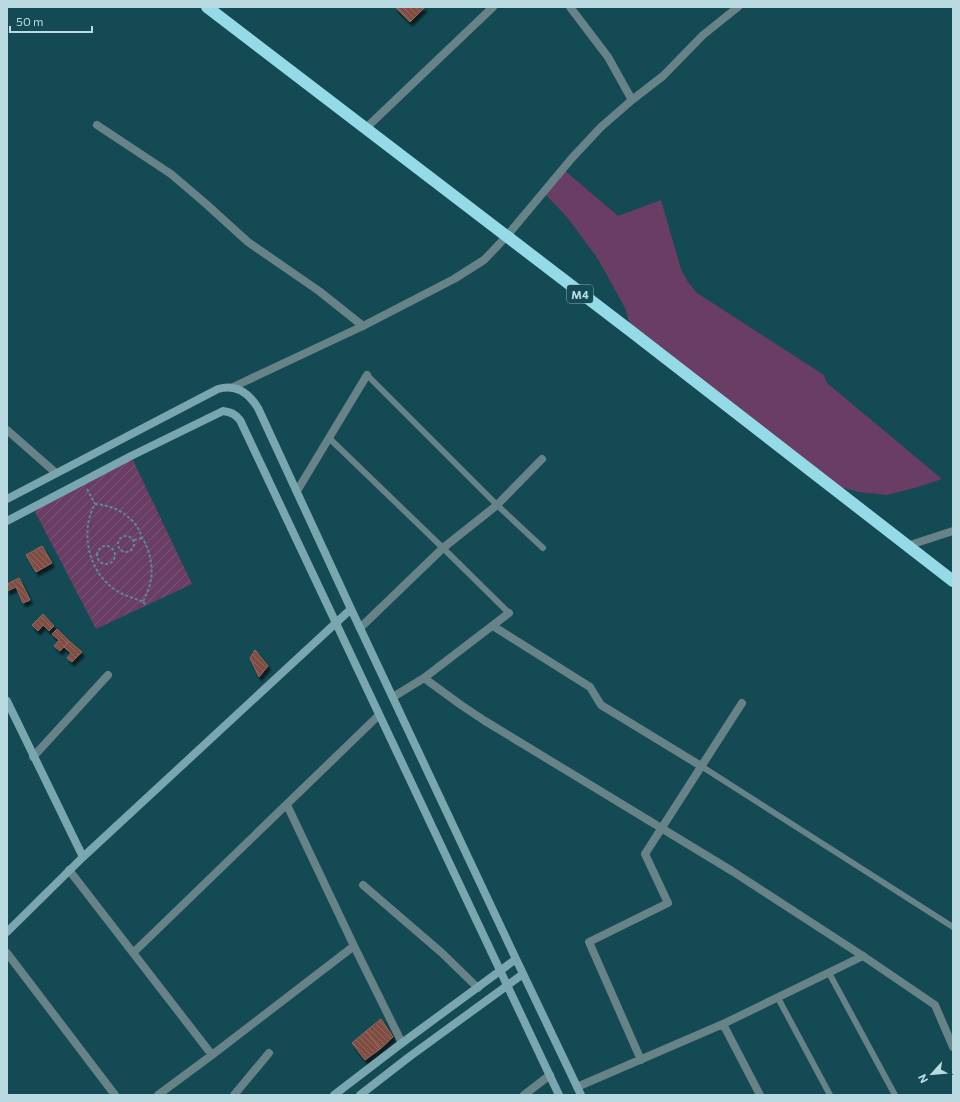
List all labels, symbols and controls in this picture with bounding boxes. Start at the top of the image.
scale bar [10,8,92,34]
text: 50 m [16,14,44,28]
road number: M4 [567,285,593,303]
north arrow [912,1054,952,1094]
text: N [915,1072,930,1085]

